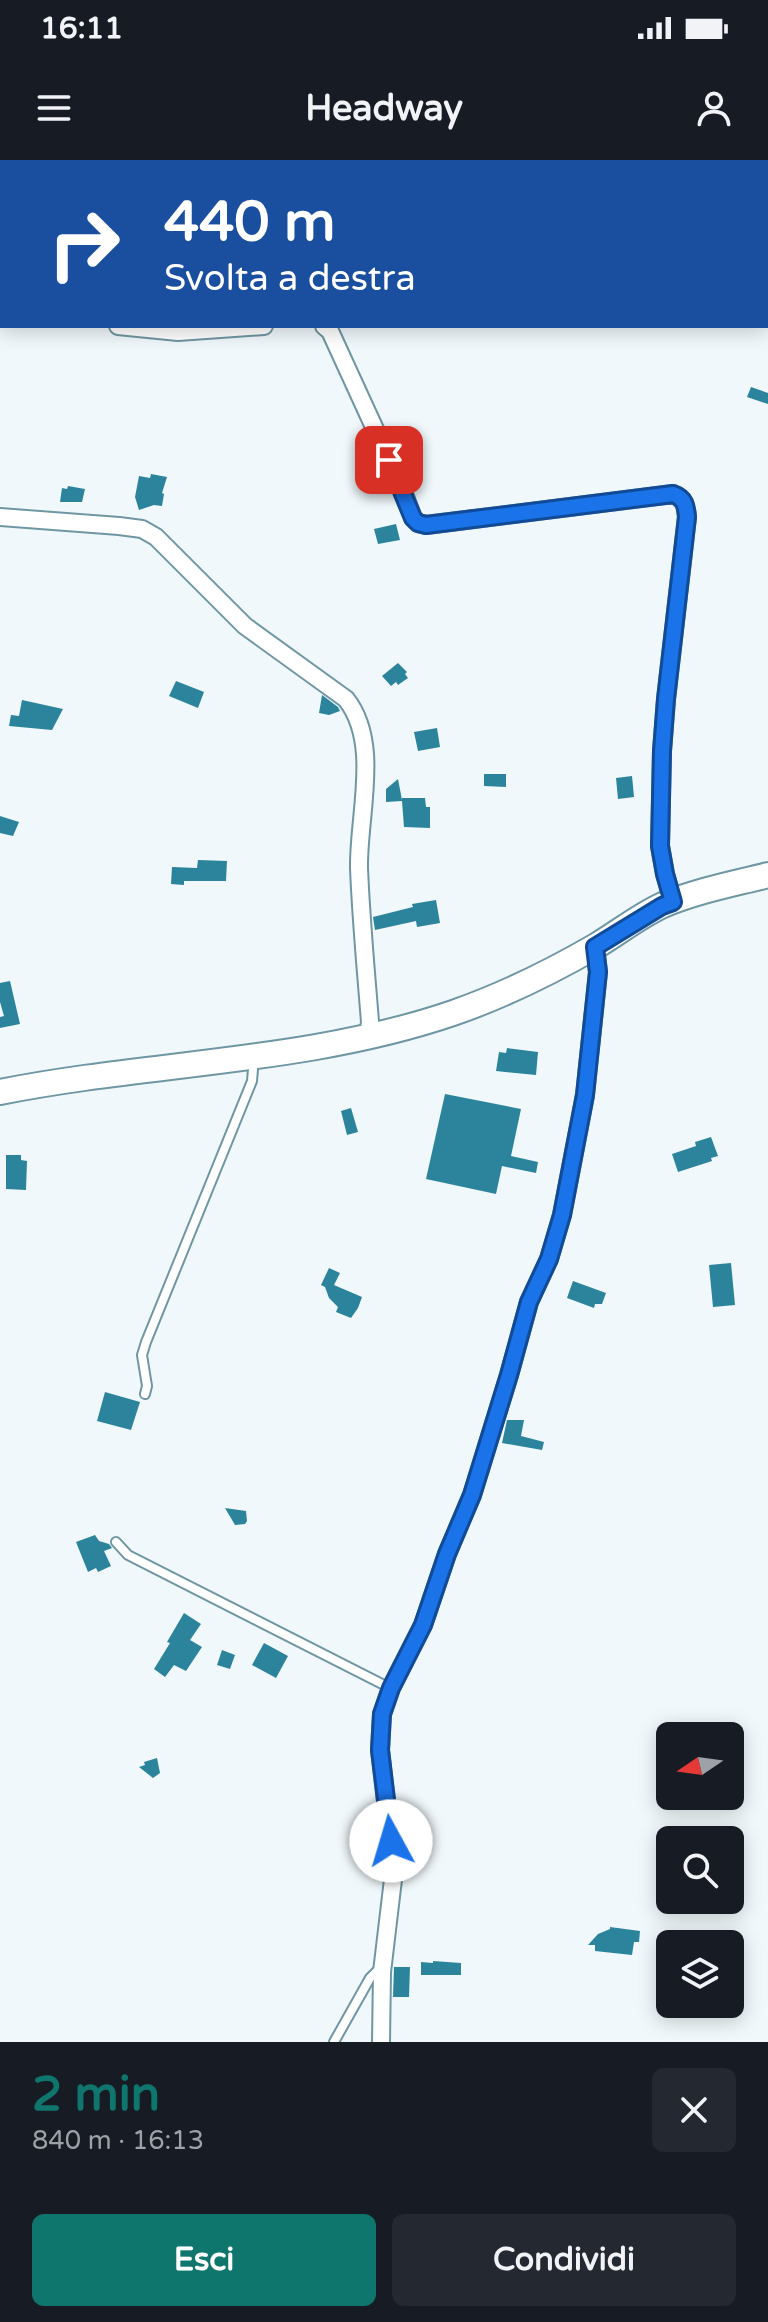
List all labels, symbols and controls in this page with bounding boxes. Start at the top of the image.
text: 16:11 [40,10,123,47]
icon: menu [32,86,76,130]
icon: person [692,86,736,130]
text: Headway [305,87,463,130]
text: 440 m [164,189,335,256]
icon: right [32,192,136,296]
text: Svolta a destra [164,257,416,300]
pin [355,426,423,494]
icon: arrive [367,438,411,482]
north arrow [656,1722,744,1810]
map controls [656,1722,744,2018]
position arrow [349,1799,433,1883]
button: search [656,1826,744,1914]
button: layers [656,1930,744,2018]
text: 2 min [32,2066,160,2124]
button: close [652,2068,736,2152]
text: 840 m · 16:13 [32,2125,204,2156]
button: Esci [32,2214,376,2306]
button: Condividi [392,2214,736,2306]

